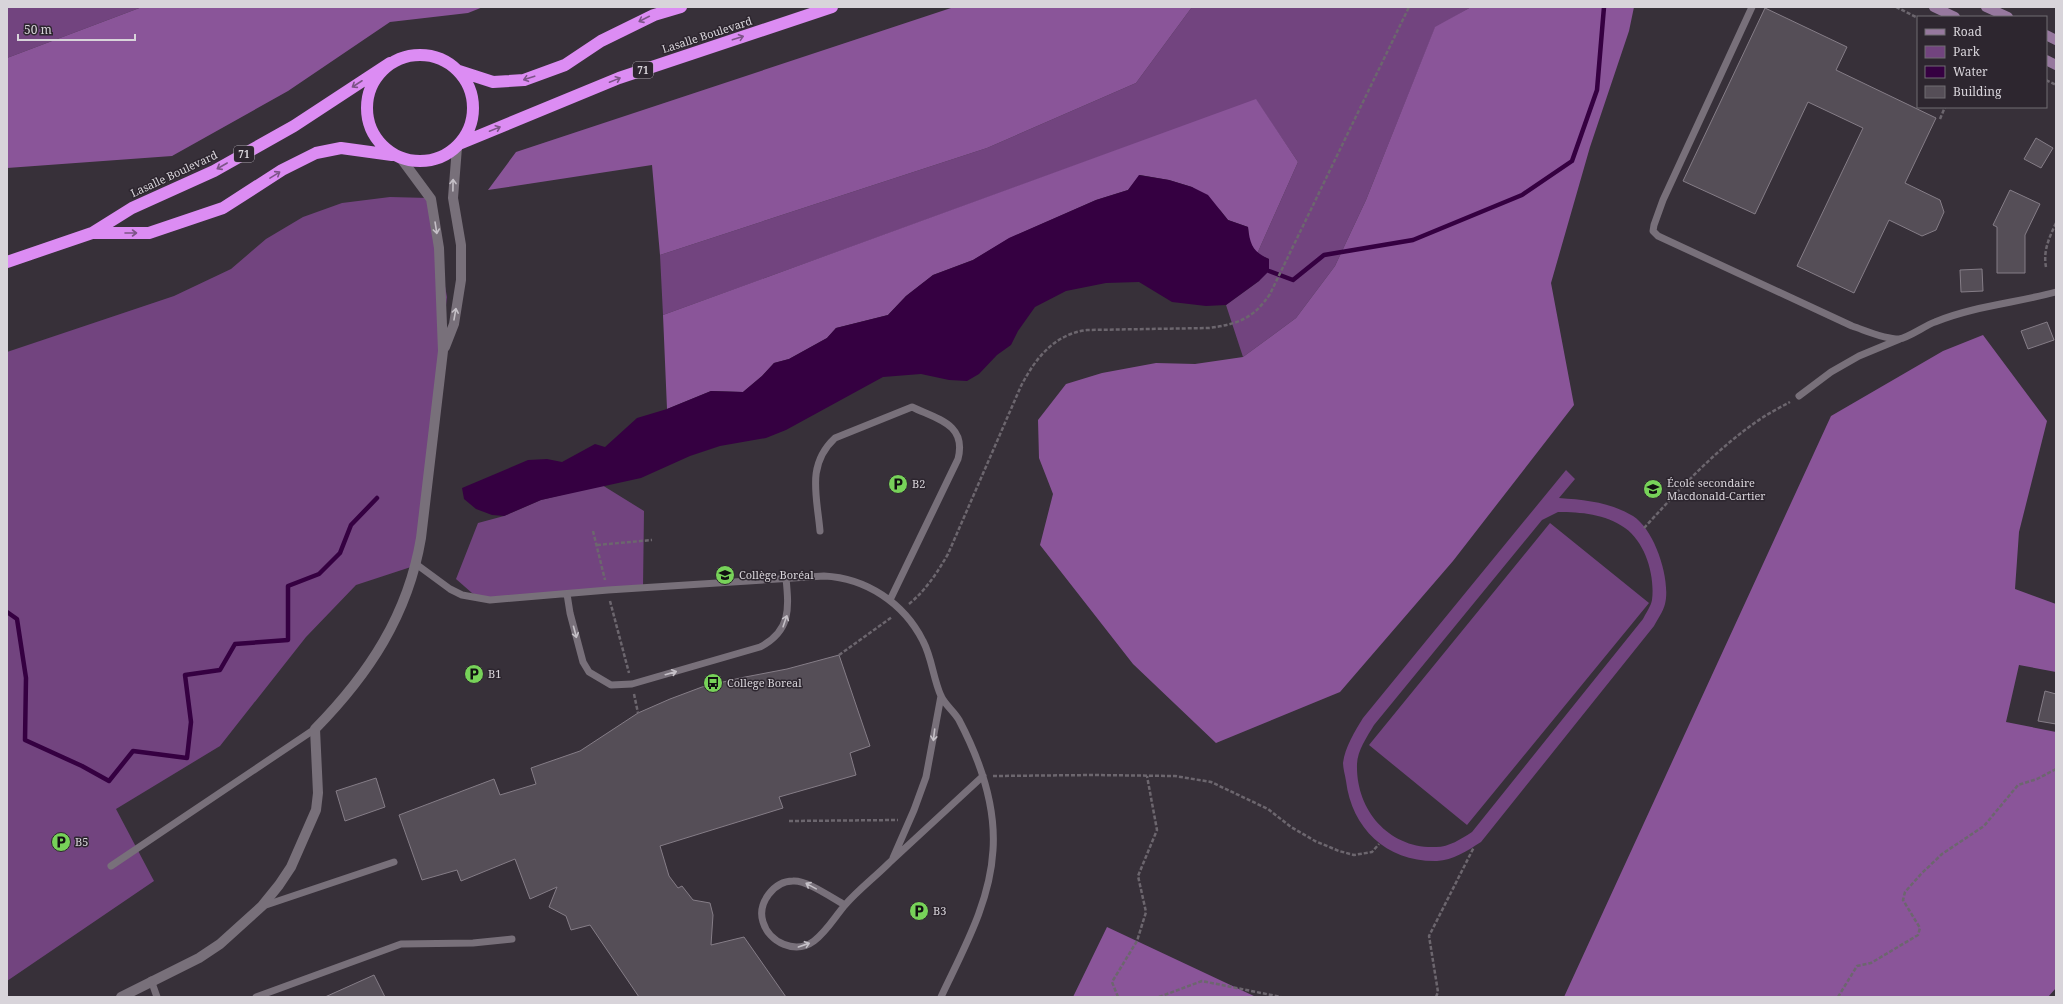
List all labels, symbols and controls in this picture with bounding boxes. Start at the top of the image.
street label: Lasalle Boulevard [660,13,754,56]
scale bar [18,16,135,42]
one-way arrow [639,16,651,24]
legend [1917,16,2047,108]
text: 50 m [24,21,52,38]
text: Road [1953,23,1983,40]
one-way arrow [732,34,744,42]
text: Park [1953,43,1981,60]
road number: 71 [633,62,653,78]
text: Water [1953,63,1988,80]
one-way arrow [523,75,536,82]
one-way arrow [609,76,621,83]
one-way arrow [351,81,363,89]
text: Building [1953,83,2002,100]
one-way arrow [488,125,500,133]
road number: 71 [234,146,254,162]
street label: Lasalle Boulevard [128,147,220,200]
one-way arrow [216,163,228,171]
one-way arrow [269,171,280,179]
one-way arrow [450,179,457,192]
one-way arrow [432,221,440,234]
one-way arrow [124,229,137,237]
one-way arrow [451,308,459,321]
parking icon: B2 [887,473,909,495]
place label: École secondaire Macdonald-Cartier [1667,475,1766,503]
place label: B2 [912,476,925,491]
school or university icon: École secondaire Macdonald-Cartier [1642,478,1664,500]
school or university icon: Collège Boréal [714,564,736,586]
place label: Collège Boréal [739,567,814,582]
one-way arrow [782,615,789,628]
one-way arrow [572,625,579,638]
parking icon: B1 [463,663,485,685]
place label: B1 [488,666,501,681]
one-way arrow [665,669,678,676]
bus stop icon: College Boreal [702,672,724,694]
place label: College Boreal [727,675,802,690]
one-way arrow [930,728,937,741]
parking icon: B5 [50,831,72,853]
place label: B5 [75,834,88,849]
one-way arrow [805,882,817,890]
parking icon: B3 [908,900,930,922]
place label: B3 [933,903,946,918]
one-way arrow [798,941,810,949]

